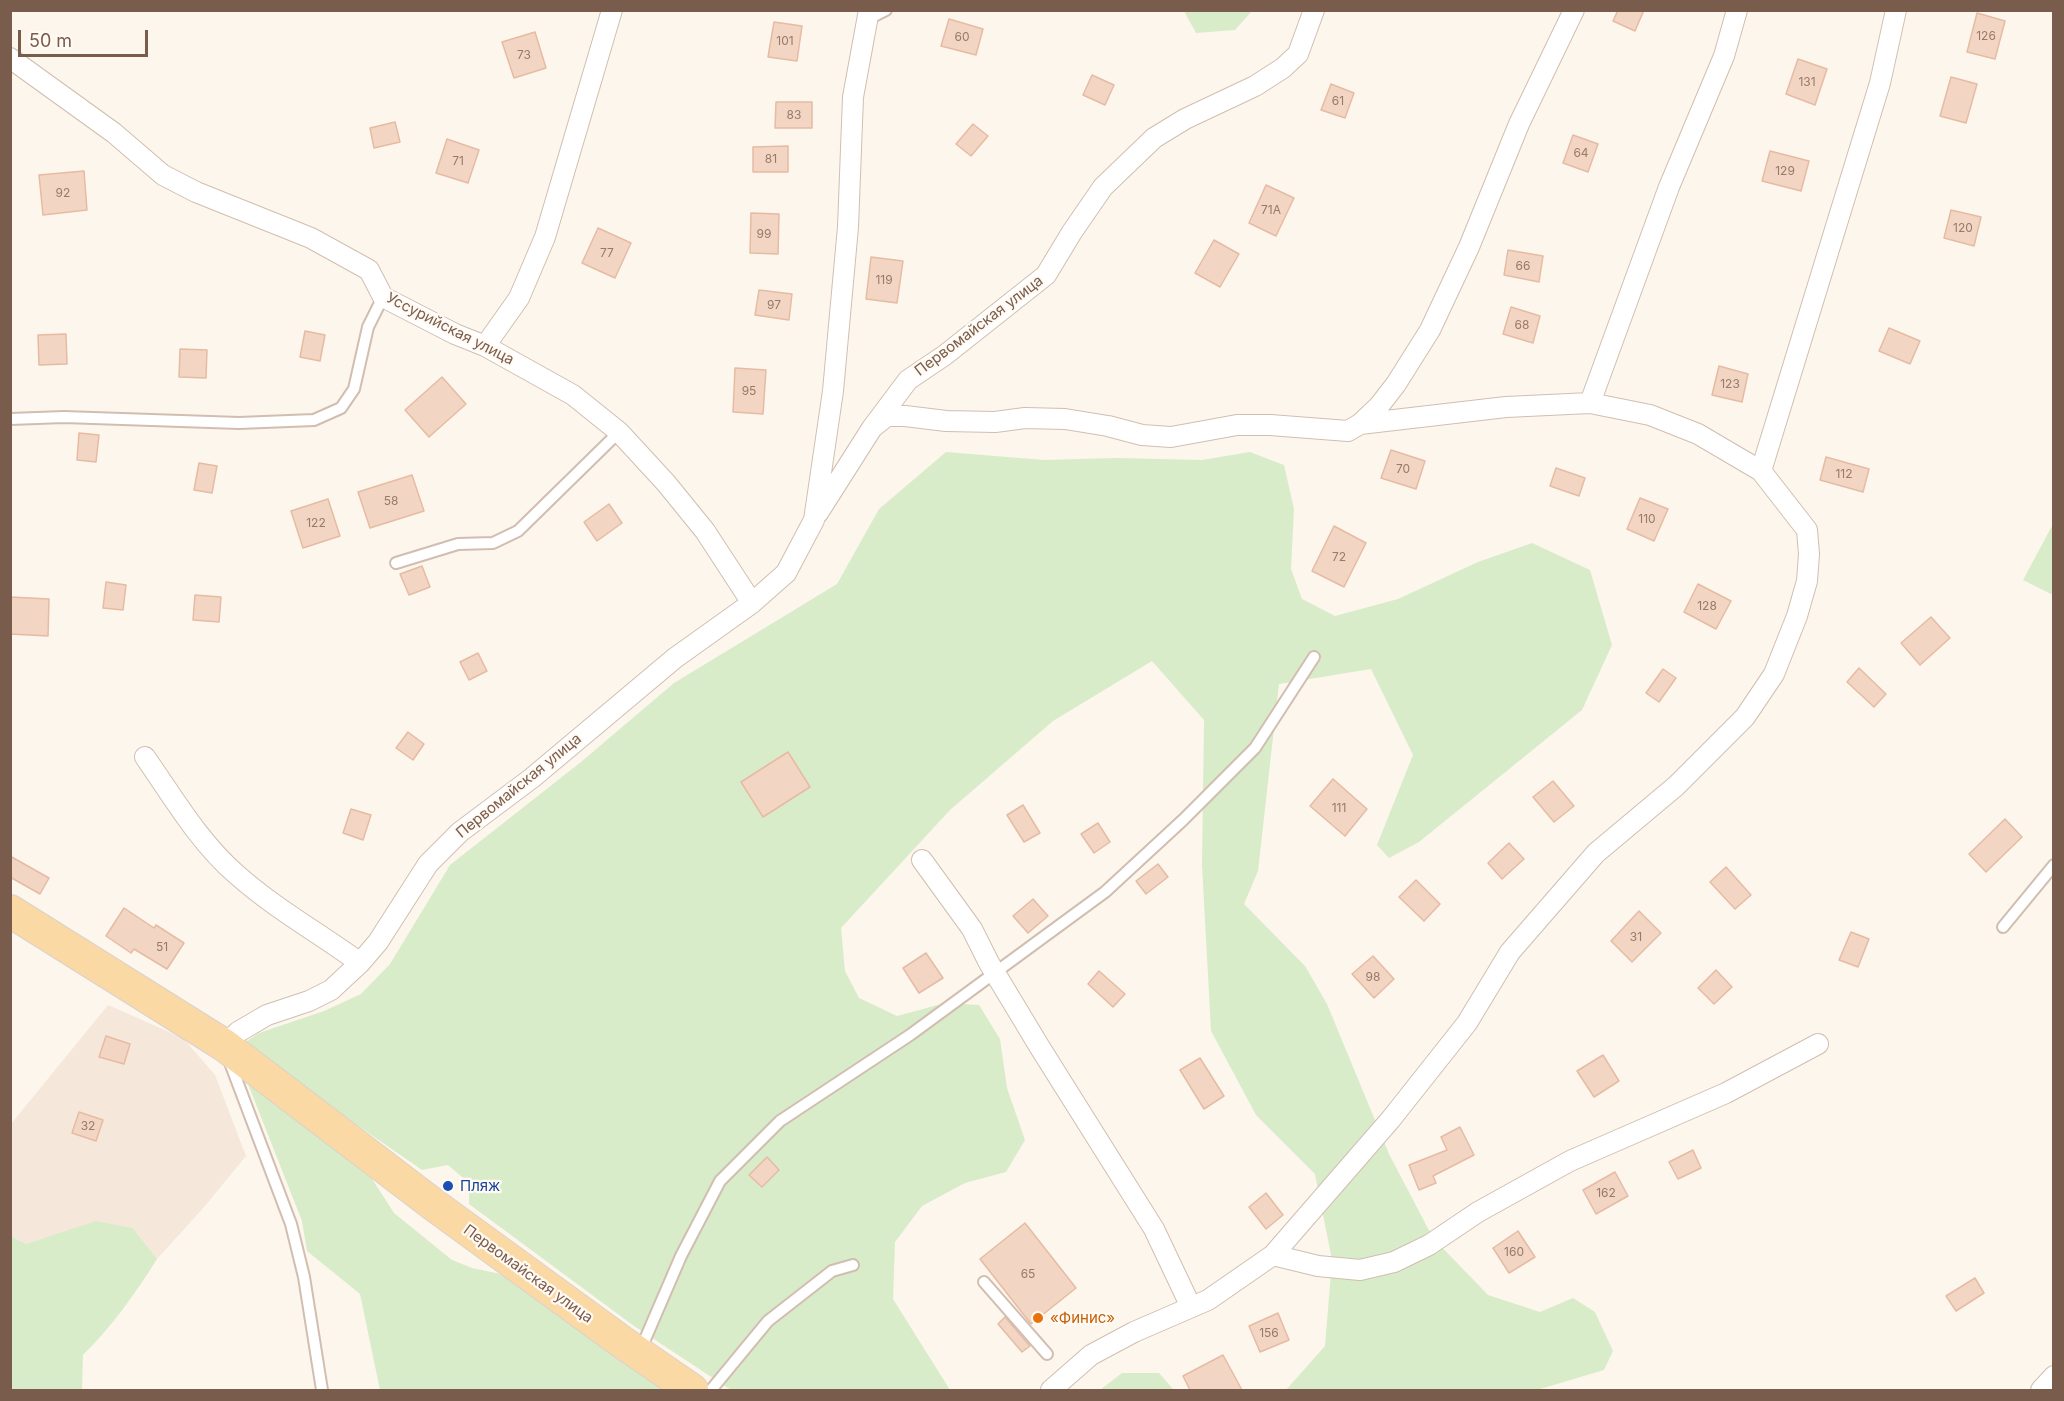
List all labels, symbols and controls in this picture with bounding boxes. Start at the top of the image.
scale bar [21,18,152,56]
house number: 126 [1976,29,1996,43]
text: 50 m [29,30,72,51]
house number: 60 [954,30,970,44]
house number: 101 [776,34,794,48]
house number: 73 [517,48,531,62]
house number: 131 [1798,75,1816,89]
house number: 61 [1332,94,1344,108]
house number: 83 [787,108,801,122]
house number: 64 [1573,146,1589,160]
house number: 81 [765,152,777,166]
house number: 71 [452,154,464,168]
house number: 129 [1775,164,1795,178]
house number: 92 [56,186,70,200]
house number: 71А [1261,203,1281,217]
house number: 120 [1953,221,1973,235]
house number: 99 [757,227,771,241]
house number: 77 [600,246,614,260]
house number: 66 [1516,259,1530,273]
street label: Первомайская улица [911,272,1047,380]
house number: 119 [875,273,893,287]
street label: Уссурийская улица [383,289,517,369]
house number: 97 [767,298,781,312]
house number: 68 [1515,318,1529,332]
house number: 123 [1720,377,1740,391]
house number: 95 [742,384,756,398]
house number: 70 [1396,462,1410,476]
house number: 112 [1835,467,1853,481]
house number: 58 [384,494,398,508]
house number: 110 [1638,512,1656,526]
house number: 122 [306,516,326,530]
house number: 72 [1332,550,1346,564]
house number: 128 [1697,599,1717,613]
street label: Первомайская улица [453,730,585,842]
house number: 111 [1332,801,1346,815]
house number: 31 [1630,930,1642,944]
house number: 51 [156,940,168,954]
house number: 98 [1366,970,1380,984]
house number: 32 [81,1119,95,1133]
place label: Пляж [460,1177,500,1195]
marker: Пляж [441,1179,455,1193]
house number: 162 [1596,1186,1616,1200]
street label: Первомайская улица [460,1221,596,1327]
house number: 160 [1504,1245,1524,1259]
house number: 65 [1021,1267,1035,1281]
place label: «Финис» [1050,1309,1115,1327]
marker: «Финис» [1031,1311,1045,1325]
house number: 156 [1259,1326,1279,1340]

